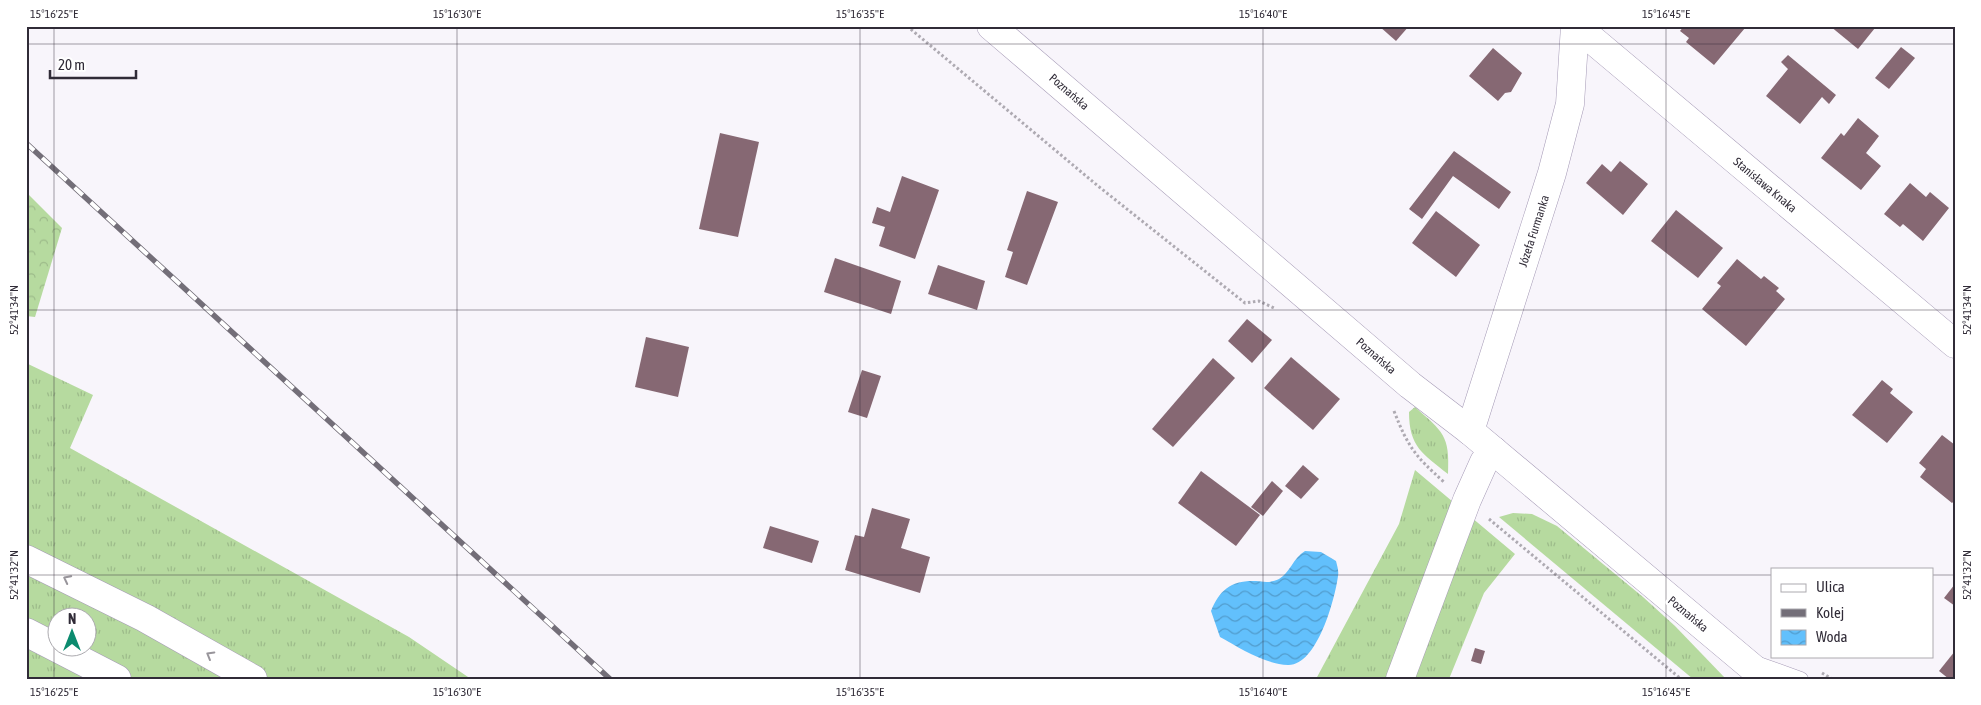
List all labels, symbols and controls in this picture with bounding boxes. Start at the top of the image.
text: 15°16'25"E [30,7,78,21]
text: 15°16'30"E [433,7,481,21]
text: 15°16'35"E [836,7,884,21]
text: 15°16'40"E [1239,7,1287,21]
text: 15°16'45"E [1642,7,1690,21]
scale bar [50,48,136,80]
text: 20 m [58,56,85,73]
street label: Poznańska [1046,71,1092,113]
street label: Stanisława Knaka [1731,155,1799,215]
street label: Józefa Furmanka [1516,193,1552,269]
text: 52°41'34"N [7,285,21,335]
text: 52°41'34"N [1960,285,1974,335]
street label: Poznańska [1353,335,1399,377]
text: 52°41'32"N [7,550,21,600]
text: 52°41'32"N [1960,550,1974,600]
legend [1771,568,1934,658]
one-way arrow [63,575,72,585]
text: Ulica [1816,578,1845,595]
street label: Poznańska [1665,593,1711,635]
text: Kolej [1816,604,1844,621]
north arrow [48,608,98,658]
text: N [68,611,76,627]
text: Woda [1816,628,1848,645]
one-way arrow [207,651,216,661]
text: 15°16'25"E [30,685,78,699]
text: 15°16'30"E [433,685,481,699]
text: 15°16'35"E [836,685,884,699]
text: 15°16'40"E [1239,685,1287,699]
text: 15°16'45"E [1642,685,1690,699]

